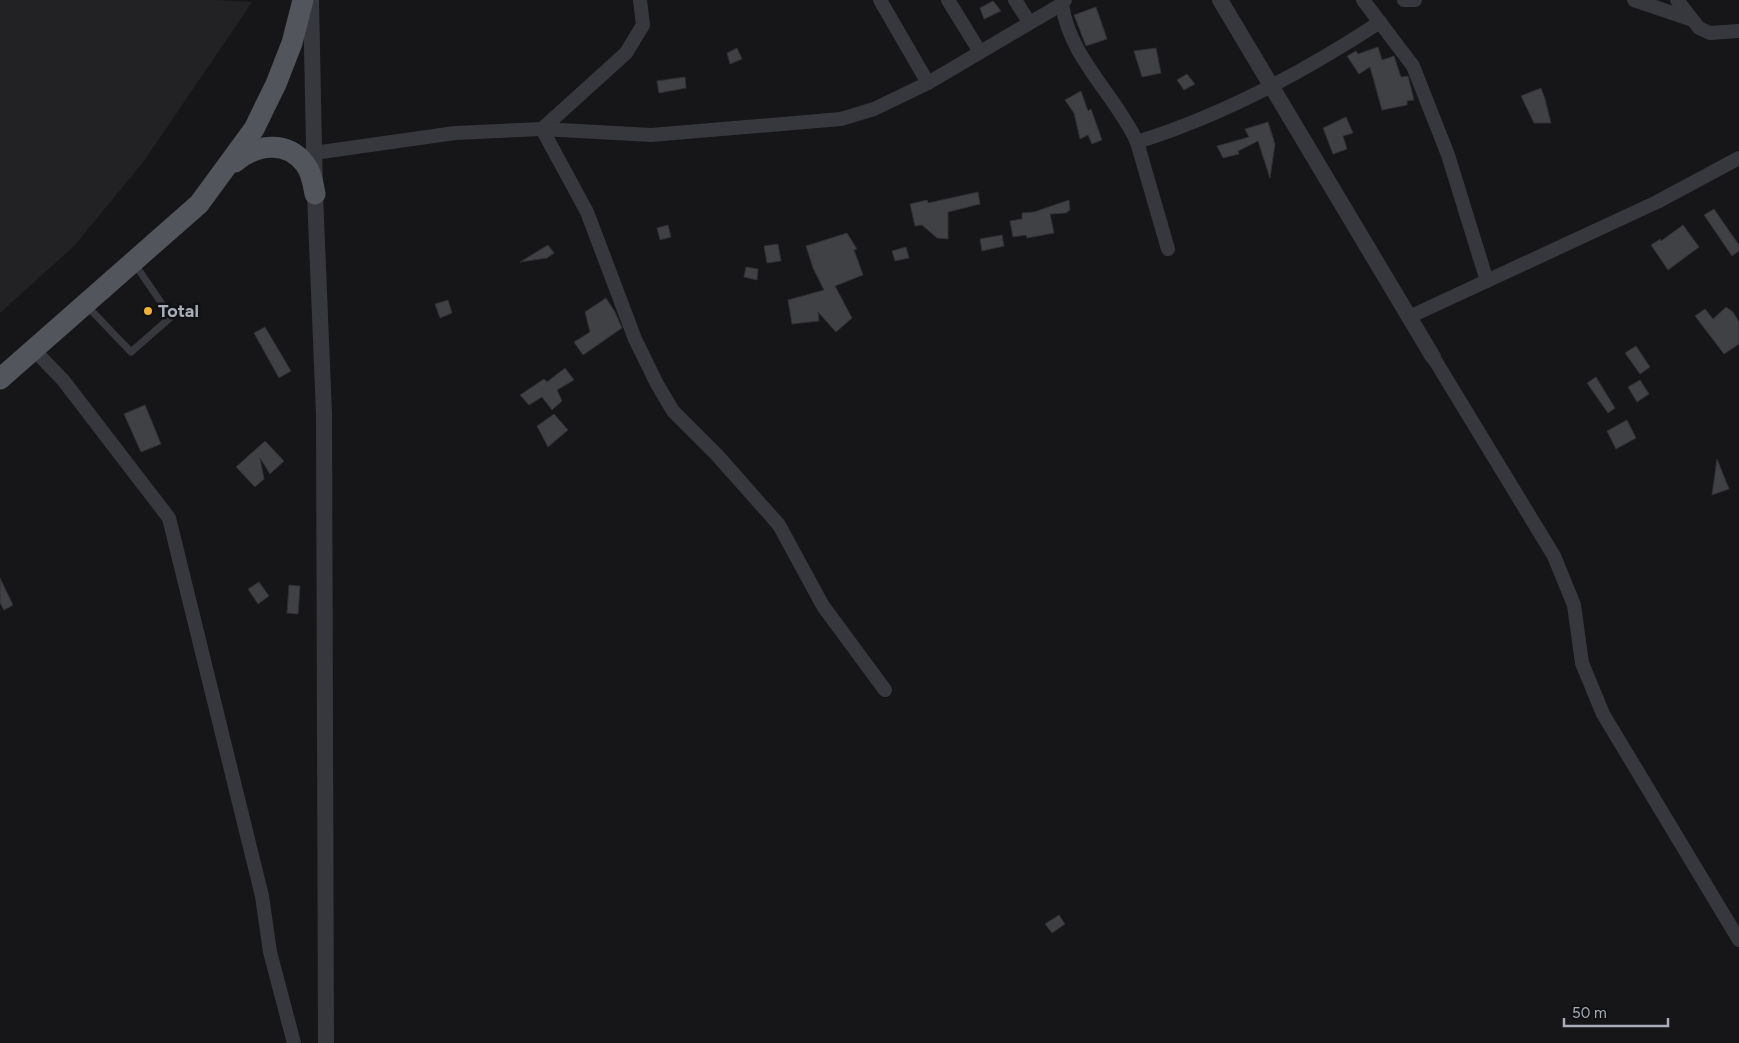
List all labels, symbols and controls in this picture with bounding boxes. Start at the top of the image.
place label: Total [158,300,199,322]
marker: Total [142,305,154,317]
scale bar [1564,996,1668,1028]
text: 50 m [1572,1004,1607,1022]

